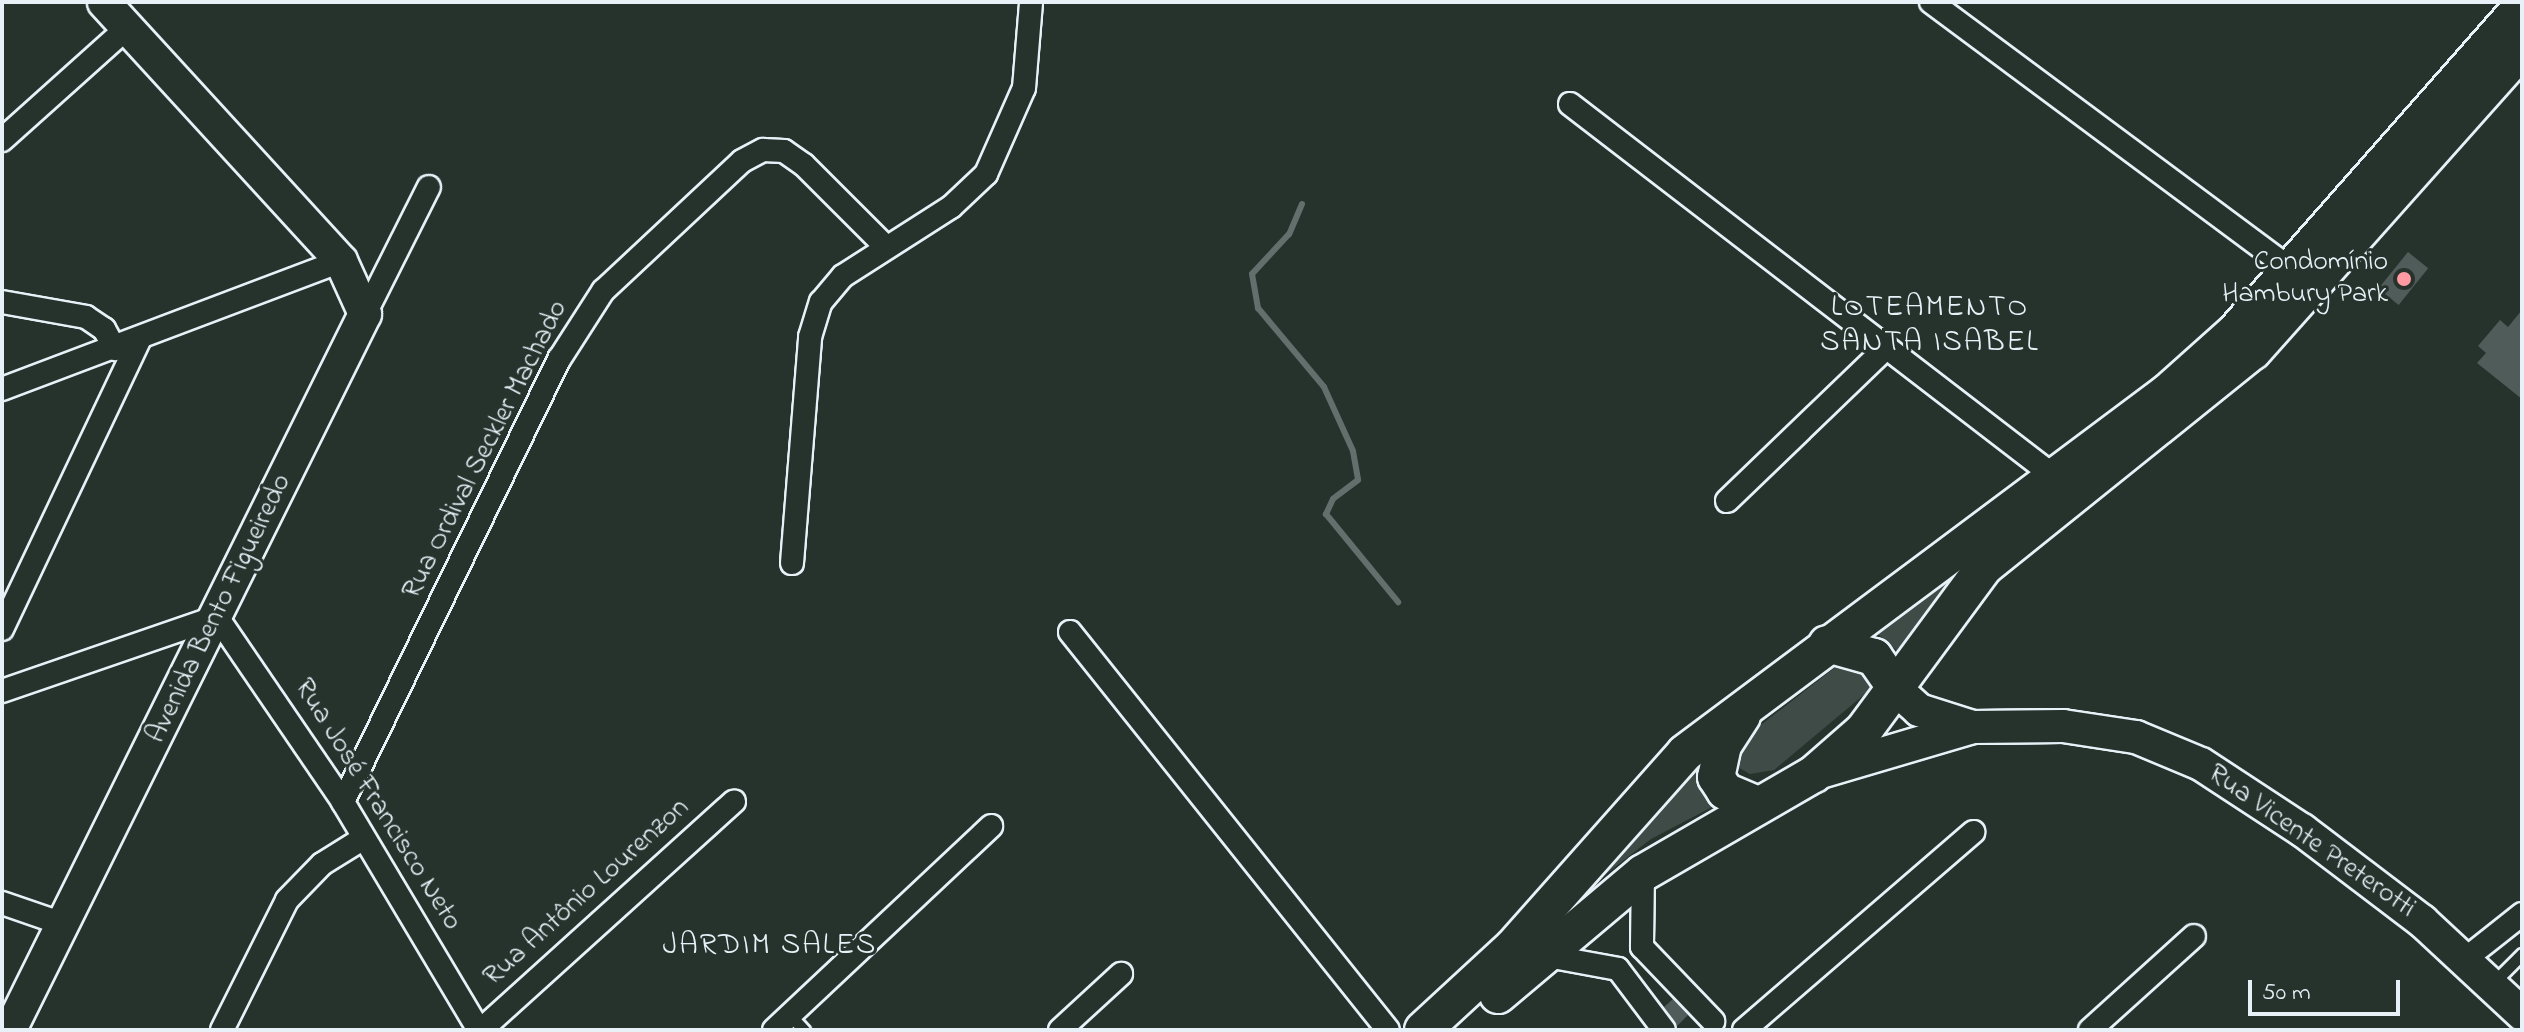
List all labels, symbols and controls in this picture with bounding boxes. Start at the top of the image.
place label: Condomínio Hambury Park [2222,246,2388,312]
marker: Condomínio Hambury Park [2395,270,2413,288]
district label: LOTEAMENTO SANTA ISABEL [1820,290,2040,360]
street label: Rua Ordival Seckler Machado [396,295,576,605]
street label: Avenida Bento Figueiredo [140,469,300,749]
street label: Rua José Francisco Neto [286,673,468,937]
street label: Rua Vicente Preterotti [2201,758,2421,926]
street label: Rua Antônio Lourenzon [477,792,697,994]
district label: JARDIM SALES [663,928,877,964]
scale bar [2252,964,2404,1014]
text: 50 m [2262,976,2311,1011]

